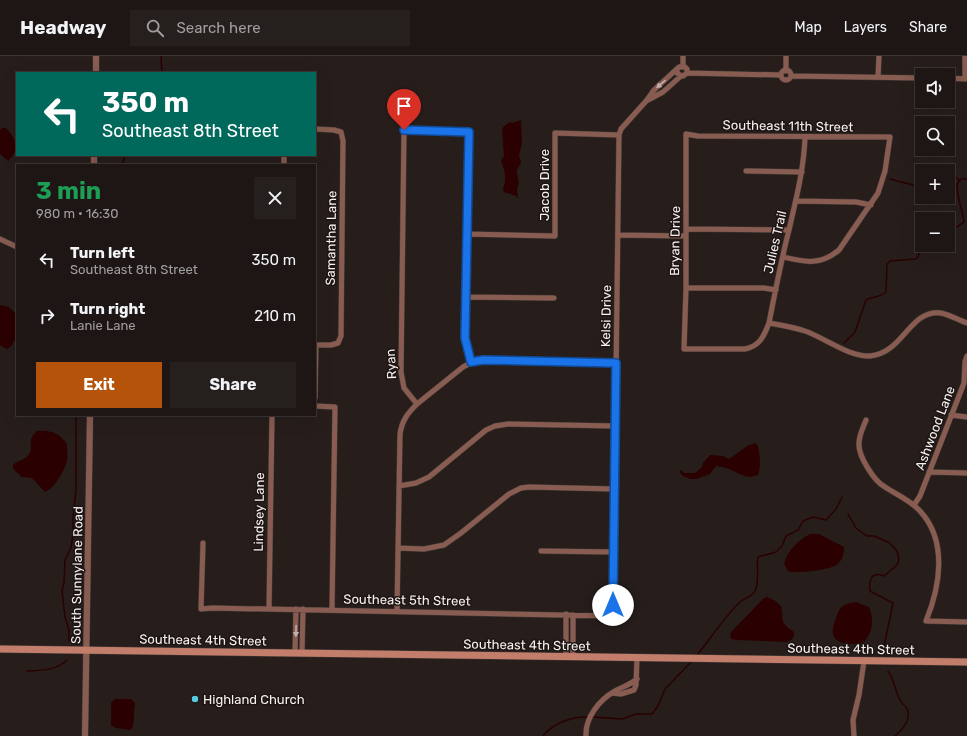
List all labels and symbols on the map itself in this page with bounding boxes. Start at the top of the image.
one-way arrow [655,79,666,88]
pin [387,89,421,130]
street label: Southeast 11th Street [723,117,853,135]
street label: Jacob Drive [537,149,552,221]
street label: Samantha Lane [323,190,339,286]
street label: Bryan Drive [667,206,683,276]
street label: Julies Trail [761,209,789,275]
street label: Kelsi Drive [598,285,614,347]
street label: Ryan [383,348,399,380]
street label: Ashwood Lane [912,384,958,472]
street label: Lindsey Lane [251,472,267,552]
street label: South Sunnylane Road [68,506,86,644]
position arrow [592,584,634,626]
street label: Southeast 5th Street [343,591,471,609]
one-way arrow [293,625,299,638]
street label: Southeast 4th Street [139,631,267,649]
street label: Southeast 4th Street [463,636,591,654]
street label: Southeast 4th Street [787,640,915,658]
place label: Highland Church [203,692,305,708]
marker: Highland Church [190,694,200,704]

